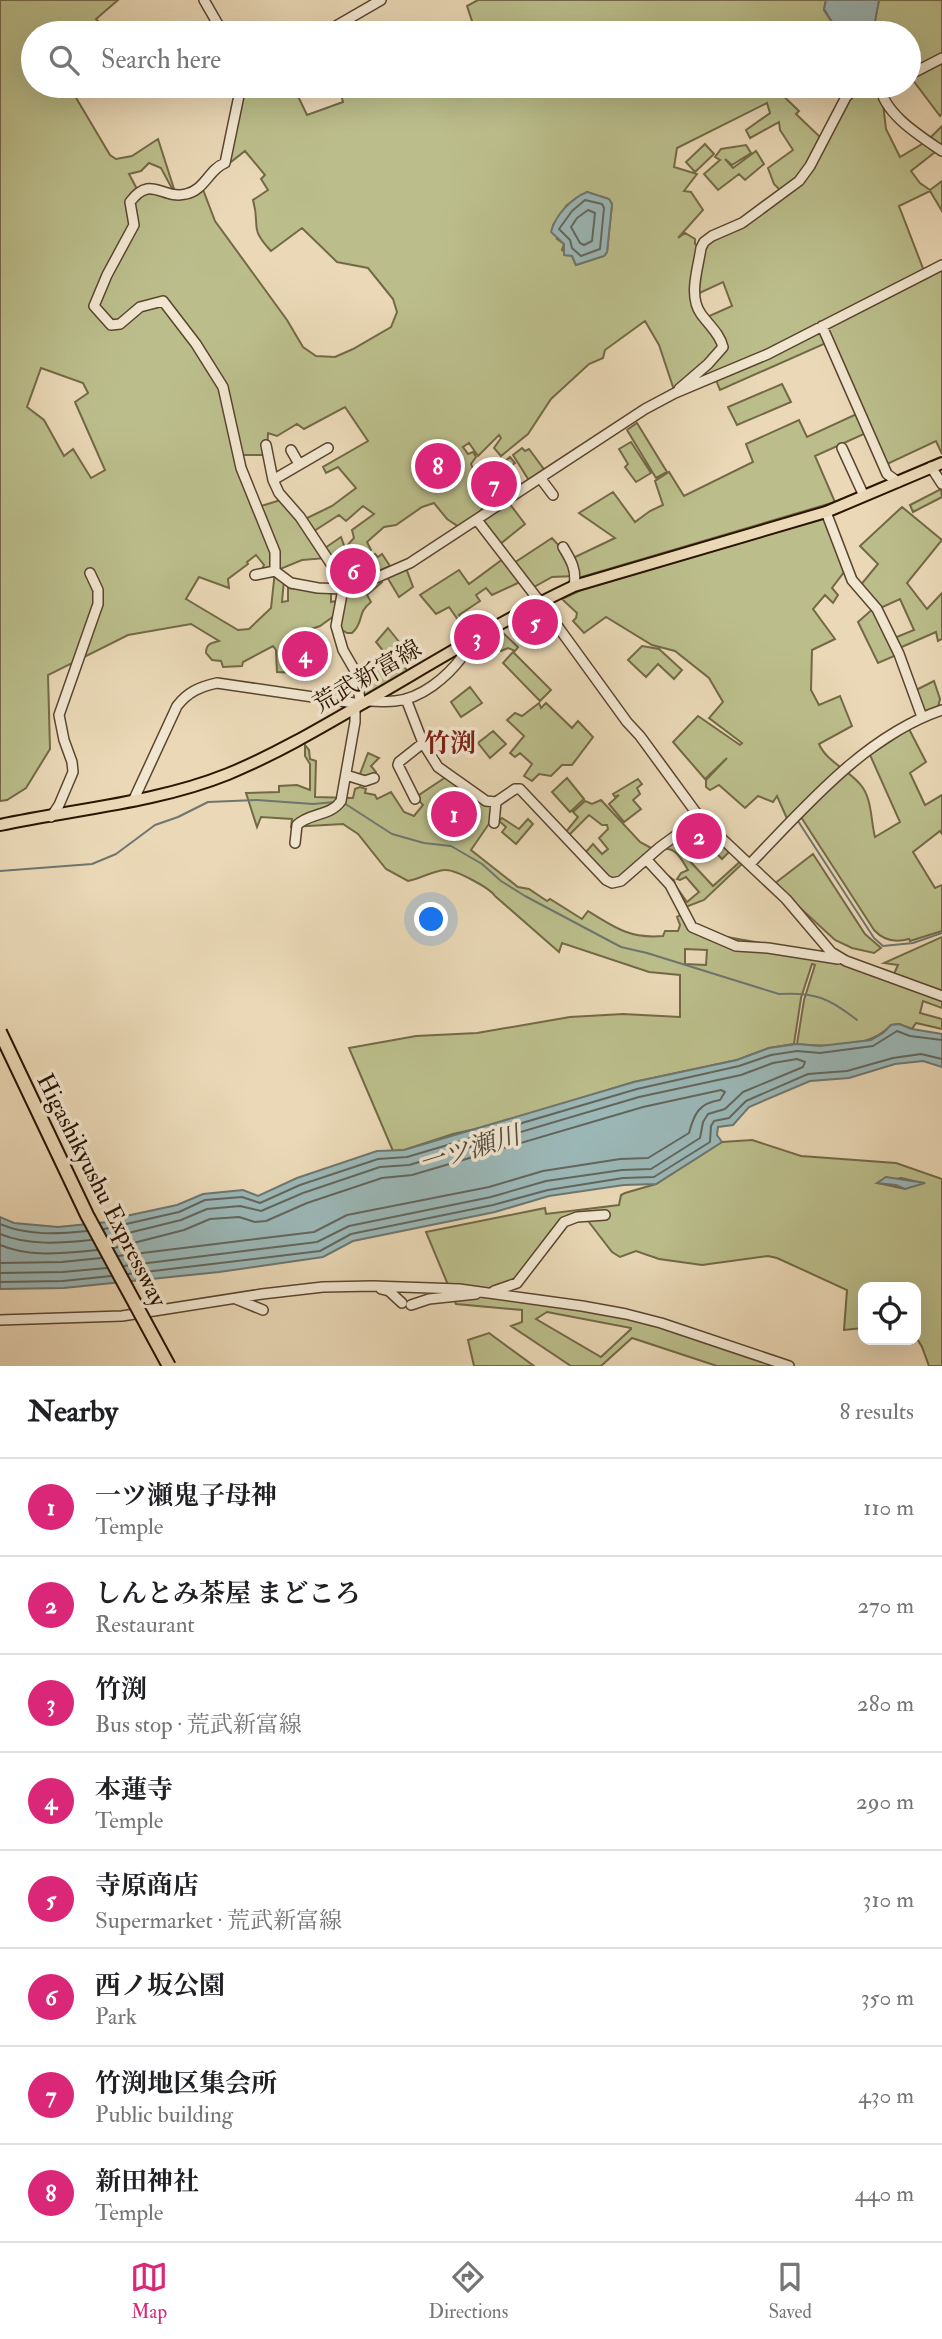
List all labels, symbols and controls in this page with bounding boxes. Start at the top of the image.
search box [21,21,921,98]
icon: search [45,41,83,79]
text: Search here [101,44,221,76]
pin: 8 [415,440,461,492]
pin: 7 [471,458,517,510]
pin: 6 [330,545,376,597]
pin: 5 [512,596,558,648]
pin: 3 [454,611,500,663]
pin: 4 [282,628,328,680]
street label: 荒武新富線 [308,633,427,720]
district label: 竹渕 [424,728,476,760]
pin: 1 [431,788,477,840]
pin: 2 [676,810,722,862]
your location [414,902,448,936]
street label: Higashikyushu Expressway [29,1068,174,1312]
water label: 一ツ瀬川 [415,1119,527,1180]
map controls [858,1282,921,1345]
button: locate [858,1282,921,1345]
text: Nearby [28,1393,118,1430]
text: 8 results [839,1397,914,1426]
text: 一ツ瀬鬼子母神 [95,1480,277,1512]
text: 1 [47,1493,55,1522]
text: 110 m [863,1493,914,1522]
text: Temple [95,1512,163,1541]
text: しんとみ茶屋 まどころ [95,1578,360,1610]
text: 2 [45,1591,57,1620]
text: 270 m [857,1591,914,1620]
text: Restaurant [95,1610,195,1639]
text: 竹渕 [95,1674,147,1706]
text: 3 [47,1689,55,1718]
text: 280 m [857,1689,914,1718]
text: Bus stop · 荒武新富線 [95,1710,302,1739]
text: 本蓮寺 [95,1774,173,1806]
text: 4 [45,1787,57,1816]
text: 290 m [856,1787,914,1816]
text: Temple [95,1806,163,1835]
text: 寺原商店 [95,1870,199,1902]
text: 5 [46,1885,56,1914]
text: 310 m [863,1885,914,1914]
text: Supermarket · 荒武新富線 [95,1906,342,1935]
text: 西ノ坂公園 [95,1970,225,2002]
text: 6 [45,1983,57,2012]
text: 350 m [861,1983,914,2012]
text: Park [95,2002,137,2031]
text: 竹渕地区集会所 [95,2068,277,2100]
text: 7 [46,2081,56,2110]
text: 430 m [858,2081,914,2110]
text: Public building [95,2100,233,2129]
text: 新田神社 [95,2166,199,2198]
text: 8 [46,2179,56,2208]
text: 440 m [855,2179,914,2208]
text: Temple [95,2198,163,2227]
tab: Map [130,2258,168,2324]
tab: Directions [428,2258,508,2324]
tab: Saved [768,2258,812,2324]

